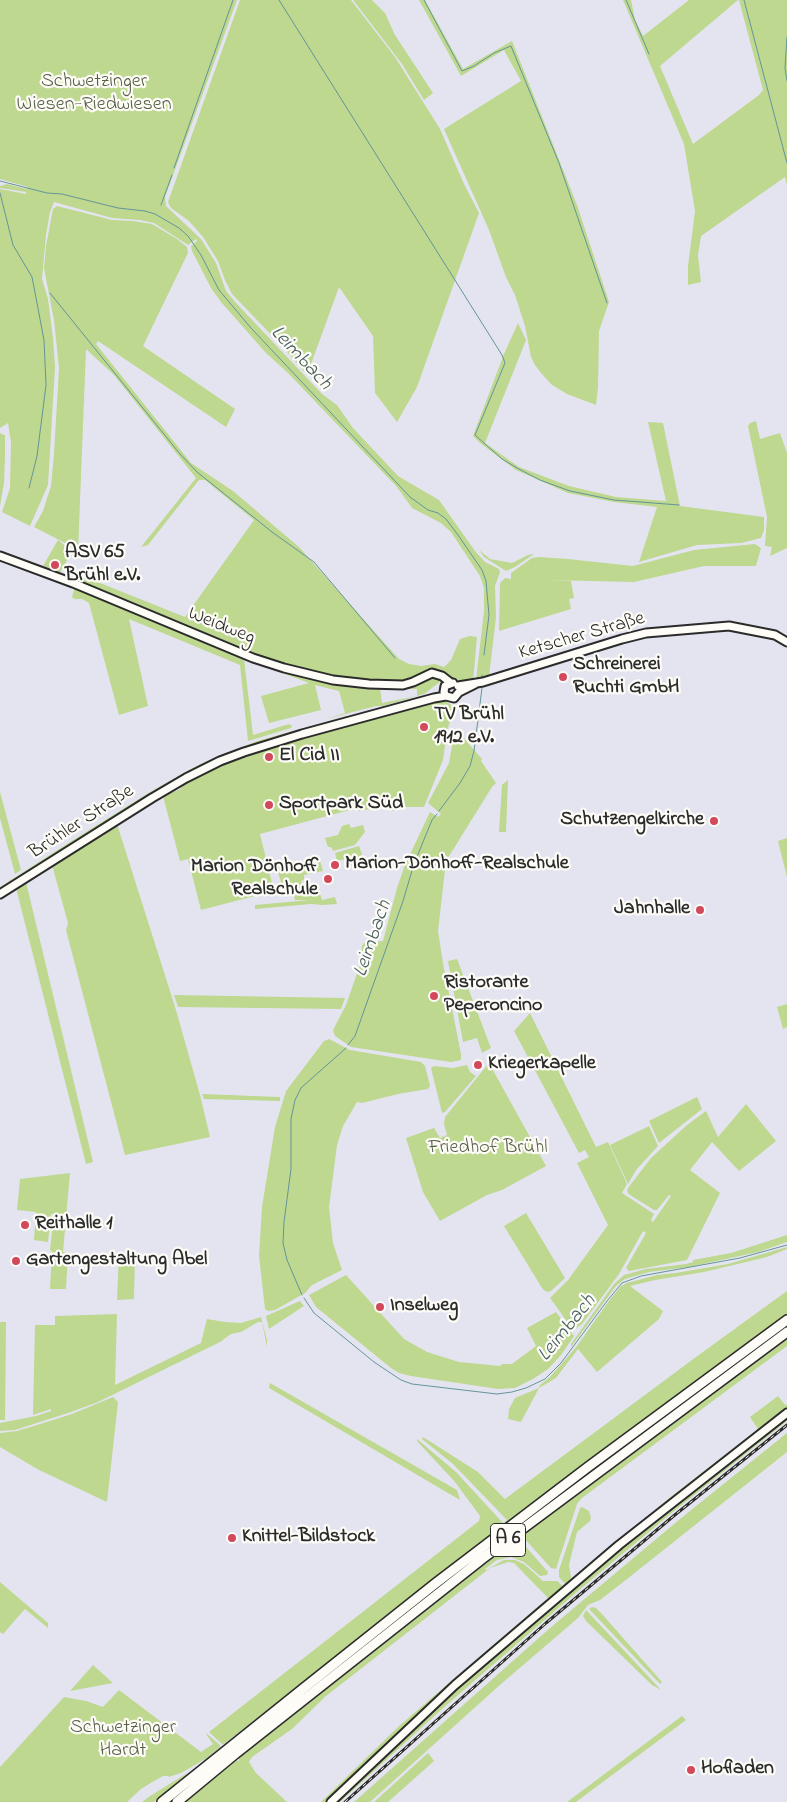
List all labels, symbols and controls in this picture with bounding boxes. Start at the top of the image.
park label: Schwetzinger Wiesen-Riedwiesen [16,71,172,118]
water label: Leimbach [264,322,336,396]
place label: ASV 65 Brühl e.V. [65,542,140,589]
marker: ASV 65 Brühl e.V. [49,559,61,571]
street label: Weidweg [184,603,258,651]
street label: Ketscher Straße [516,608,648,666]
place label: Schreinerei Ruchti GmbH [573,654,679,701]
marker: Schreinerei Ruchti GmbH [557,671,569,683]
place label: TV Brühl 1912 e.V. [434,704,504,751]
marker: TV Brühl 1912 e.V. [418,721,430,733]
place label: El Cid II [279,745,340,769]
marker: El Cid II [263,751,275,763]
street label: Brühler Straße [25,780,139,866]
place label: Sportpark Süd [279,793,403,817]
marker: Sportpark Süd [263,799,275,811]
place label: Schutzengelkirche [560,809,704,833]
marker: Schutzengelkirche [708,815,720,827]
place label: Marion-Dönhoff-Realschule [345,853,569,877]
place label: Marion Dönhoff Realschule [191,856,318,903]
marker: Marion-Dönhoff-Realschule [329,859,341,871]
marker: Marion Dönhoff Realschule [322,873,334,885]
water label: Leimbach [349,898,399,980]
place label: Jahnhalle [614,898,690,922]
marker: Jahnhalle [694,904,706,916]
place label: Ristorante Peperoncino [444,972,542,1019]
marker: Ristorante Peperoncino [428,990,440,1002]
place label: Kriegerkapelle [488,1053,596,1077]
marker: Kriegerkapelle [472,1059,484,1071]
park label: Friedhof Brühl [428,1137,548,1161]
place label: Reithalle 1 [35,1213,113,1237]
marker: Reithalle 1 [19,1219,31,1231]
place label: Gartengestaltung Abel [26,1249,207,1273]
marker: Gartengestaltung Abel [10,1255,22,1267]
water label: Leimbach [533,1290,603,1368]
place label: Inselweg [390,1295,458,1319]
marker: Inselweg [374,1301,386,1313]
road number: A 6 [490,1524,526,1556]
place label: Knittel-Bildstock [242,1526,375,1550]
marker: Knittel-Bildstock [226,1532,238,1544]
park label: Schwetzinger Hardt [70,1717,176,1764]
place label: Hofladen [701,1758,774,1782]
marker: Hofladen [685,1764,697,1776]

